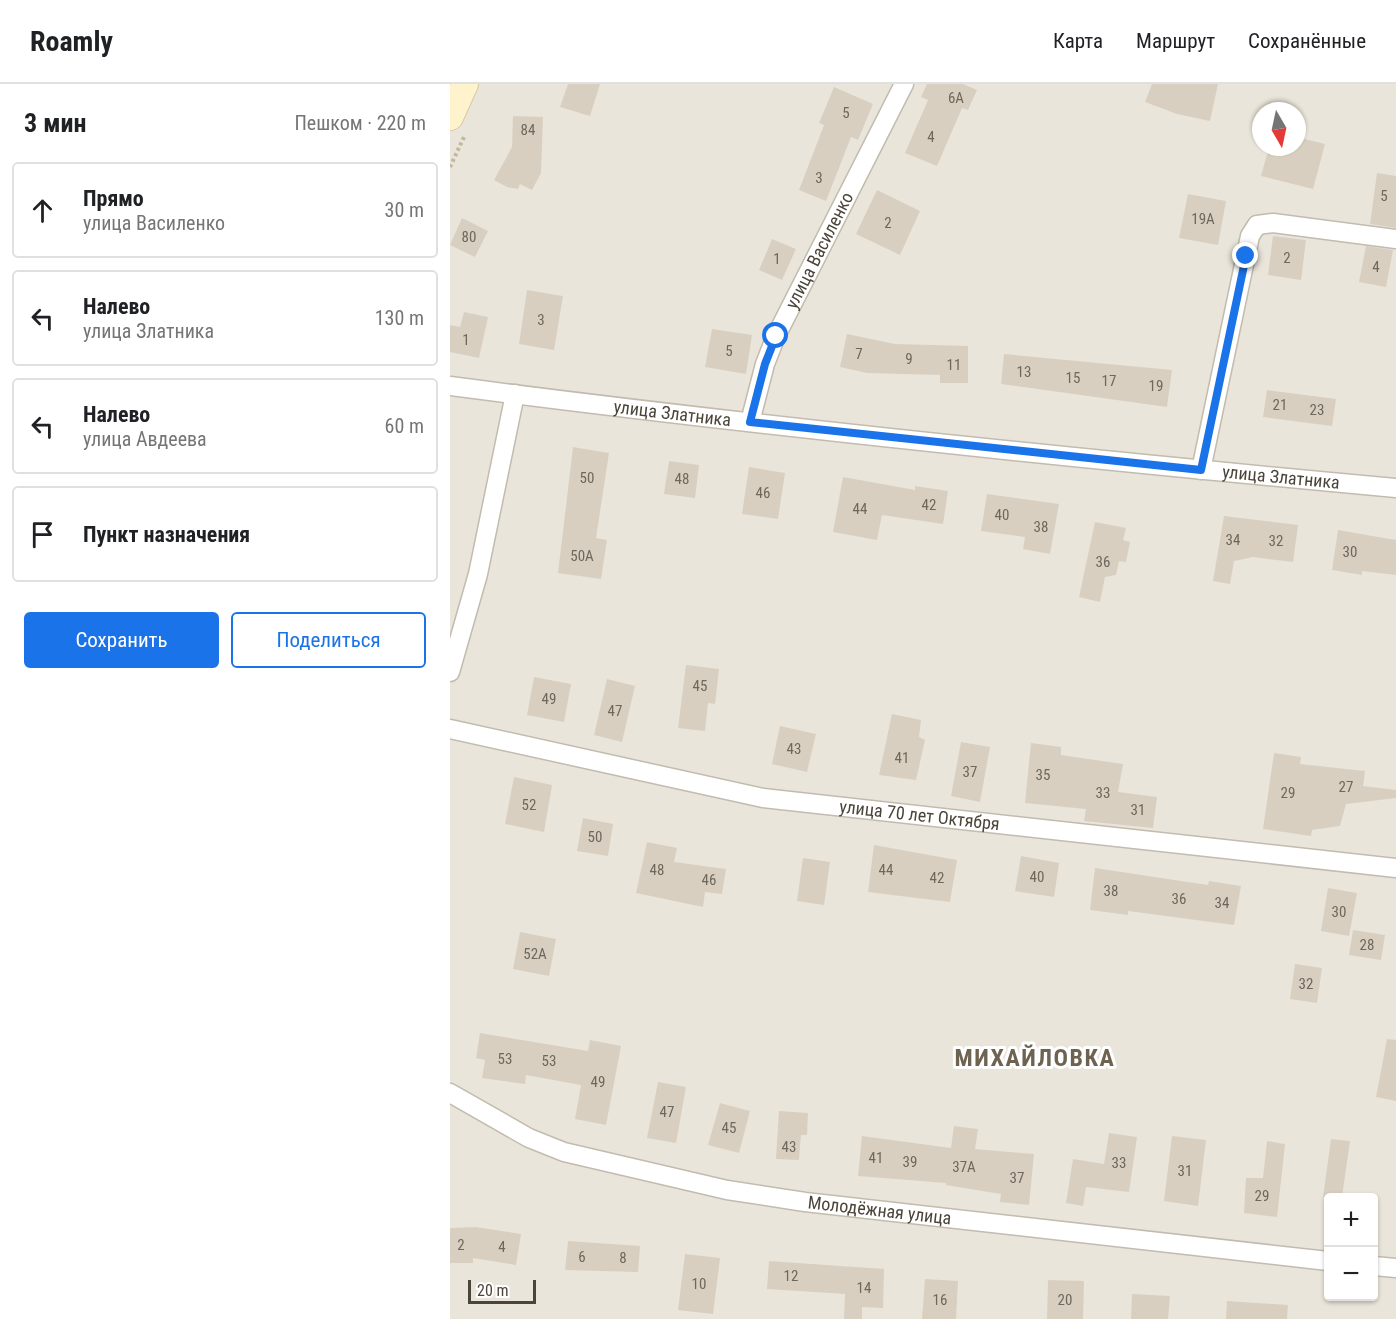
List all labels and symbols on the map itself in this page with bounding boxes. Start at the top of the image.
house number: 6А [948,89,964,107]
north arrow [1252,102,1306,156]
house number: 5 [842,104,850,122]
house number: 84 [521,121,535,139]
house number: 4 [927,128,935,146]
house number: 3 [815,169,823,187]
house number: 5 [1380,187,1388,205]
street label: улица Василенко [781,188,857,312]
house number: 19А [1191,210,1215,228]
house number: 2 [884,214,892,232]
house number: 80 [462,228,476,246]
route end [1232,242,1258,268]
house number: 2 [1283,249,1291,267]
house number: 1 [773,250,781,268]
house number: 4 [1372,258,1380,276]
house number: 3 [537,311,545,329]
route start [762,322,788,348]
house number: 1 [462,331,470,349]
house number: 5 [725,342,733,360]
house number: 7 [855,345,863,363]
house number: 9 [905,350,913,368]
house number: 11 [947,356,961,374]
house number: 13 [1017,363,1031,381]
house number: 15 [1066,369,1080,387]
house number: 17 [1102,372,1116,390]
house number: 19 [1149,377,1163,395]
street label: улица Златника [613,396,732,430]
house number: 21 [1273,396,1287,414]
house number: 23 [1310,401,1324,419]
street label: улица Златника [1221,461,1341,493]
house number: 50 [580,469,594,487]
house number: 48 [675,470,689,488]
house number: 46 [756,484,770,502]
house number: 42 [922,496,936,514]
house number: 44 [853,500,867,518]
house number: 40 [995,506,1009,524]
house number: 38 [1034,518,1048,536]
house number: 34 [1226,531,1240,549]
house number: 32 [1269,532,1283,550]
house number: 30 [1343,543,1357,561]
house number: 50А [570,547,594,565]
house number: 36 [1096,553,1110,571]
house number: 45 [693,677,707,695]
house number: 49 [542,690,556,708]
house number: 47 [608,702,622,720]
house number: 43 [787,740,801,758]
house number: 41 [895,749,909,767]
house number: 37 [963,763,977,781]
house number: 35 [1036,766,1050,784]
house number: 27 [1339,778,1353,796]
house number: 33 [1096,784,1110,802]
house number: 29 [1281,784,1295,802]
house number: 52 [522,796,536,814]
street label: улица 70 лет Октября [838,796,1001,834]
house number: 31 [1131,801,1145,819]
house number: 50 [588,828,602,846]
house number: 48 [650,861,664,879]
house number: 44 [879,861,893,879]
house number: 40 [1030,868,1044,886]
house number: 42 [930,869,944,887]
house number: 46 [702,871,716,889]
house number: 38 [1104,882,1118,900]
house number: 36 [1172,890,1186,908]
house number: 34 [1215,894,1229,912]
house number: 30 [1332,903,1346,921]
house number: 28 [1360,936,1374,954]
house number: 52А [523,945,547,963]
house number: 32 [1299,975,1313,993]
district label: МИХАЙЛОВКА [955,1044,1115,1072]
house number: 53 [498,1050,512,1068]
house number: 53 [542,1052,556,1070]
house number: 49 [591,1073,605,1091]
house number: 47 [660,1103,674,1121]
house number: 45 [722,1119,736,1137]
house number: 43 [782,1138,796,1156]
house number: 41 [869,1149,883,1167]
house number: 39 [903,1153,917,1171]
house number: 33 [1112,1154,1126,1172]
house number: 37А [952,1158,976,1176]
house number: 31 [1178,1162,1192,1180]
house number: 37 [1010,1169,1024,1187]
house number: 29 [1255,1187,1269,1205]
street label: Молодёжная улица [807,1191,953,1228]
house number: 2 [457,1236,465,1254]
house number: 4 [498,1238,506,1256]
house number: 6 [578,1248,586,1266]
house number: 8 [619,1249,627,1267]
house number: 12 [784,1267,798,1285]
house number: 10 [692,1275,706,1293]
scale bar [468,1277,536,1304]
house number: 14 [857,1279,871,1297]
house number: 16 [933,1291,947,1309]
house number: 20 [1058,1291,1072,1309]

